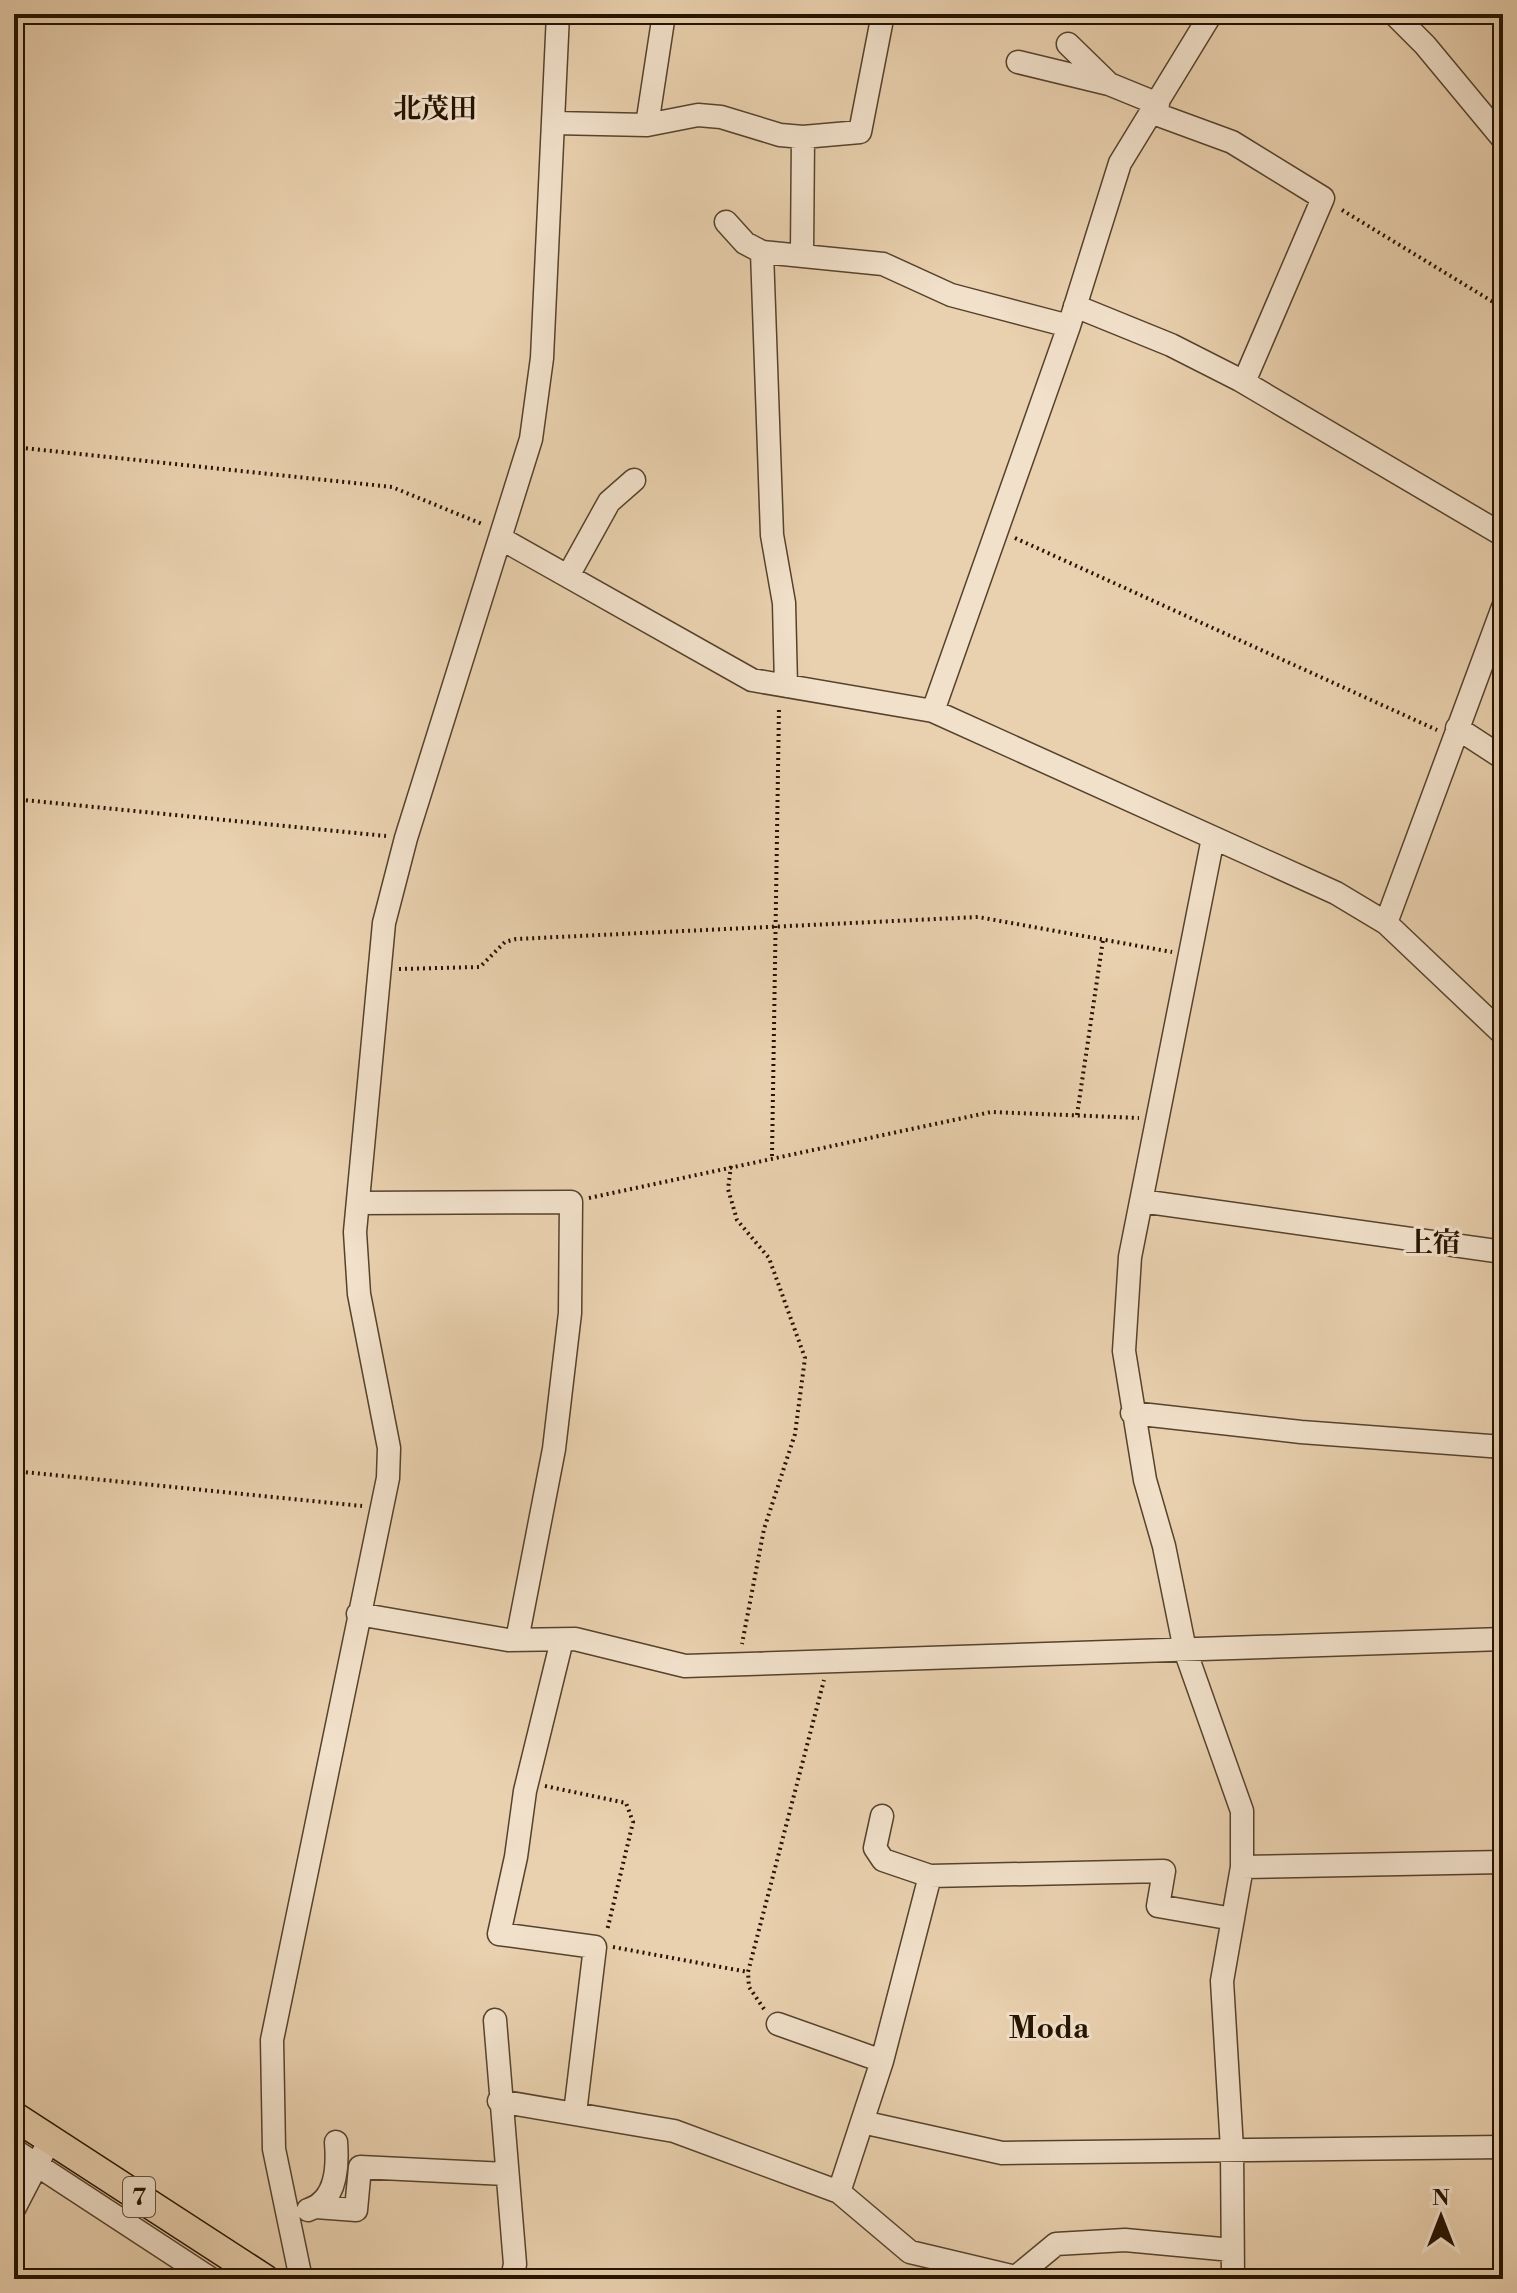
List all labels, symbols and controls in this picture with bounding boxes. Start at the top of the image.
district label: 北茂田 [393,92,477,127]
district label: 上宿 [1405,1226,1461,1261]
district label: Moda [1009,2010,1090,2048]
road number: 7 [123,2177,155,2217]
north arrow [1401,2177,1481,2257]
text: N [1432,2185,1450,2212]

